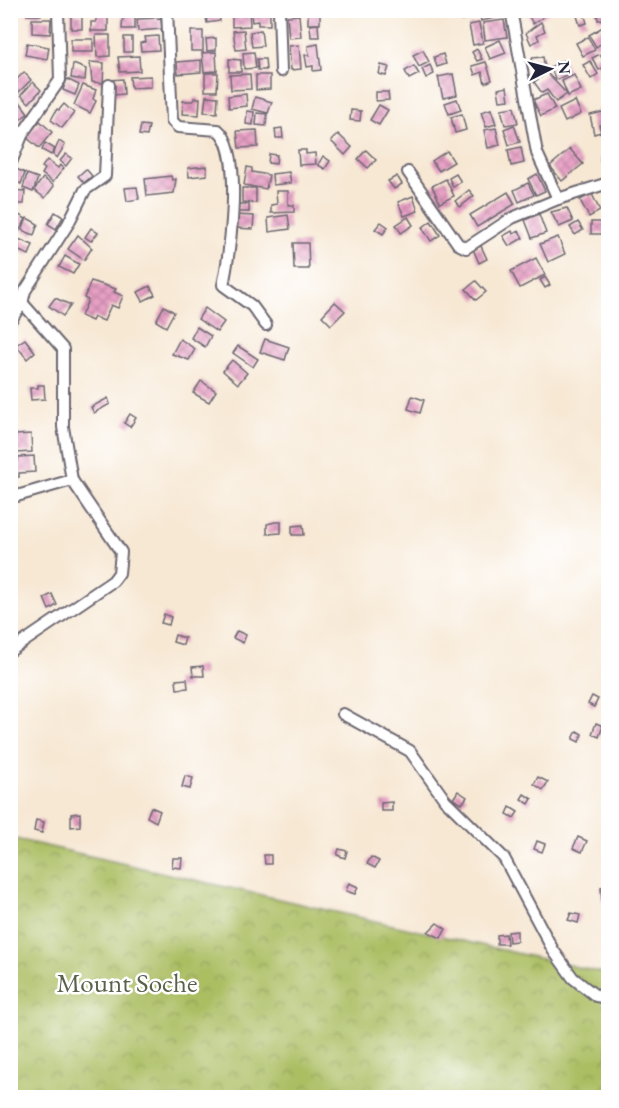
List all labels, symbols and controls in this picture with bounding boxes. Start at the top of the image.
north arrow [520,39,580,99]
text: N [553,60,576,75]
park label: Mount Soche [57,965,197,1000]

